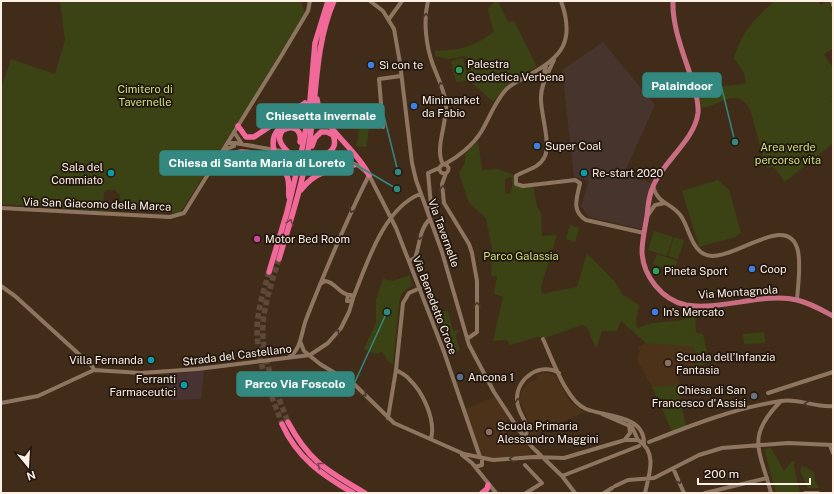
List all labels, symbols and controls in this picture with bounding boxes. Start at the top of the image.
one-way arrow [422,13,430,19]
place label: Palestra Geodetica Verbena [467,58,564,83]
place label: Sì con te [379,59,423,71]
marker: Sì con te [366,60,376,70]
marker: Palestra Geodetica Verbena [454,65,464,75]
callout: Palaindoor [643,73,721,97]
text: Palaindoor [651,79,713,93]
one-way arrow [437,81,445,88]
park label: Cimitero di Tavernelle [117,83,173,108]
place label: Minimarket da Fabio [422,94,480,119]
marker: Minimarket da Fabio [409,101,419,111]
callout: Chiesetta invernale [257,104,384,128]
text: Chiesetta invernale [266,109,376,123]
place label: Super Coal [545,140,602,152]
marker: Super Coal [532,141,542,151]
park label: Area verde percorso vita [755,141,821,166]
callout: Chiesa di Santa Maria di Loreto [160,151,353,175]
text: Chiesa di Santa Maria di Loreto [169,156,346,170]
place label: Sala del Commiato [51,161,103,186]
place label: Re-start 2020 [592,167,663,179]
marker: Sala del Commiato [106,168,116,178]
marker: Re-start 2020 [579,168,589,178]
one-way arrow [438,185,447,191]
street label: Via San Giacomo della Marca [23,195,171,213]
street label: Via Tavernelle [426,197,462,269]
one-way arrow [349,206,357,213]
one-way arrow [285,219,294,226]
place label: Motor Bed Room [265,233,350,245]
marker: Motor Bed Room [252,234,262,244]
one-way arrow [416,234,425,241]
park label: Parco Galassia [483,250,559,262]
street label: Via Benedetto Croce [411,254,459,356]
place label: Coop [760,263,787,275]
marker: Coop [747,264,757,274]
place label: Pineta Sport [664,265,728,277]
marker: Pineta Sport [651,266,661,276]
street label: Via Montagnola [698,283,778,301]
one-way arrow [473,302,481,308]
place label: In's Mercato [663,306,724,318]
marker: In's Mercato [650,307,660,317]
one-way arrow [332,330,339,337]
street label: Strada del Castellano [182,342,292,368]
place label: Scuola dell’Infanzia Fantasia [676,351,775,376]
place label: Villa Fernanda [69,354,143,366]
marker: Villa Fernanda [146,355,156,365]
marker: Scuola dell’Infanzia Fantasia [663,358,673,368]
place label: Ancona 1 [468,371,514,383]
callout: Parco Via Foscolo [237,372,354,396]
marker: Ancona 1 [455,372,465,382]
place label: Ferranti Farmaceutici [109,373,176,398]
text: Parco Via Foscolo [245,377,345,391]
marker: Ferranti Farmaceutici [179,380,189,390]
place label: Chiesa di San Francesco d'Assisi [652,384,746,409]
one-way arrow [359,389,367,397]
marker: Chiesa di San Francesco d'Assisi [749,391,759,401]
one-way arrow [514,398,523,404]
one-way arrow [804,400,810,409]
place label: Scuola Primaria Alessandro Maggini [497,420,599,445]
marker: Scuola Primaria Alessandro Maggini [484,427,494,437]
north arrow [8,446,48,486]
one-way arrow [509,454,515,463]
scale bar [698,460,810,486]
one-way arrow [317,463,325,470]
text: 200 m [704,467,739,481]
text: N [25,468,37,483]
one-way arrow [674,476,682,484]

